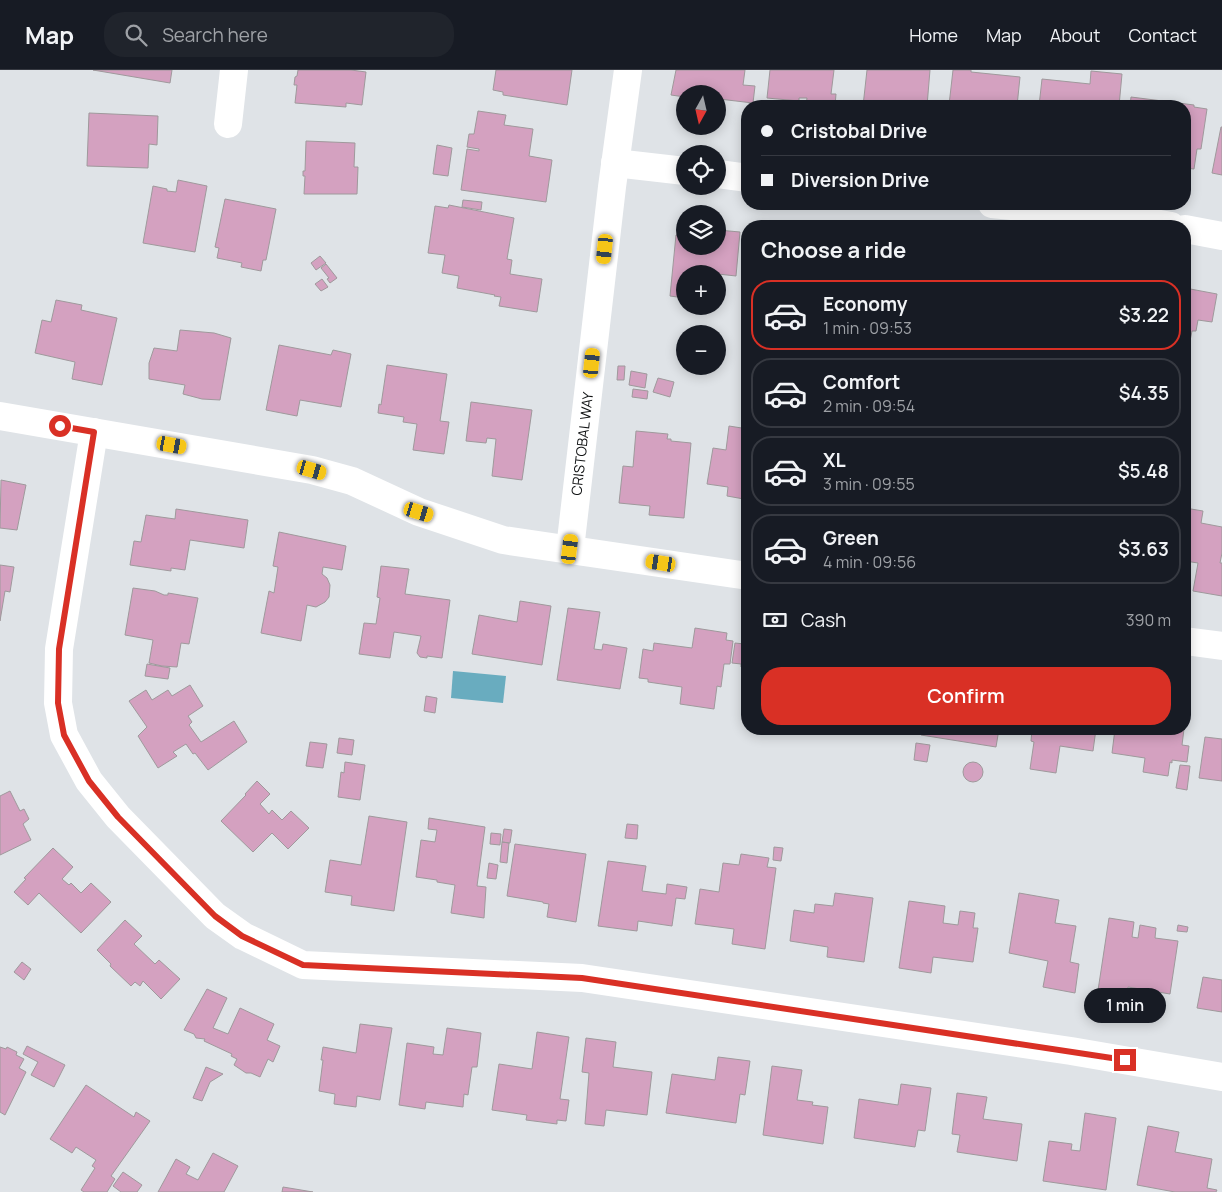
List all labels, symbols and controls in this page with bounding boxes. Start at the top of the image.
search box [104,12,454,57]
text: Map [25,18,74,51]
icon: search [122,21,150,49]
text: Search here [162,22,268,48]
text: Home [909,23,958,47]
text: Map [986,23,1022,47]
text: About [1050,23,1100,47]
text: Contact [1128,23,1197,47]
north arrow [676,85,726,135]
map controls [676,85,726,375]
text: Cristobal Drive [791,118,927,144]
button: locate [676,145,726,195]
text: Diversion Drive [791,167,929,193]
button: layers [676,205,726,255]
car [595,233,614,265]
text: Choose a ride [761,235,906,265]
button: + [676,265,726,315]
text: Economy [823,291,907,317]
icon: car [763,293,808,338]
text: $3.22 [1119,302,1169,328]
text: 1 min · 09:53 [823,317,912,339]
button: − [676,325,726,375]
car [582,347,601,379]
text: Comfort [823,369,900,395]
icon: car [763,371,808,416]
text: $4.35 [1119,380,1169,406]
street label: CRISTOBAL WAY [566,391,597,496]
text: 2 min · 09:54 [823,395,915,417]
route start [49,415,71,437]
car [155,435,188,455]
text: XL [823,447,846,473]
icon: car [763,449,808,494]
text: $5.48 [1118,458,1169,484]
car [295,459,328,481]
text: 3 min · 09:55 [823,473,915,495]
car [402,500,435,524]
text: Green [823,525,879,551]
icon: car [763,527,808,572]
car [560,533,579,565]
text: $3.63 [1118,536,1169,562]
text: 4 min · 09:56 [823,551,916,573]
car [645,553,676,573]
icon: cash [761,606,789,634]
text: Cash [801,607,846,633]
text: 390 m [1126,609,1171,631]
button: Confirm [761,667,1171,725]
callout: 1 min [1084,988,1166,1022]
text: 1 min [1106,994,1144,1016]
route end [1114,1049,1136,1071]

